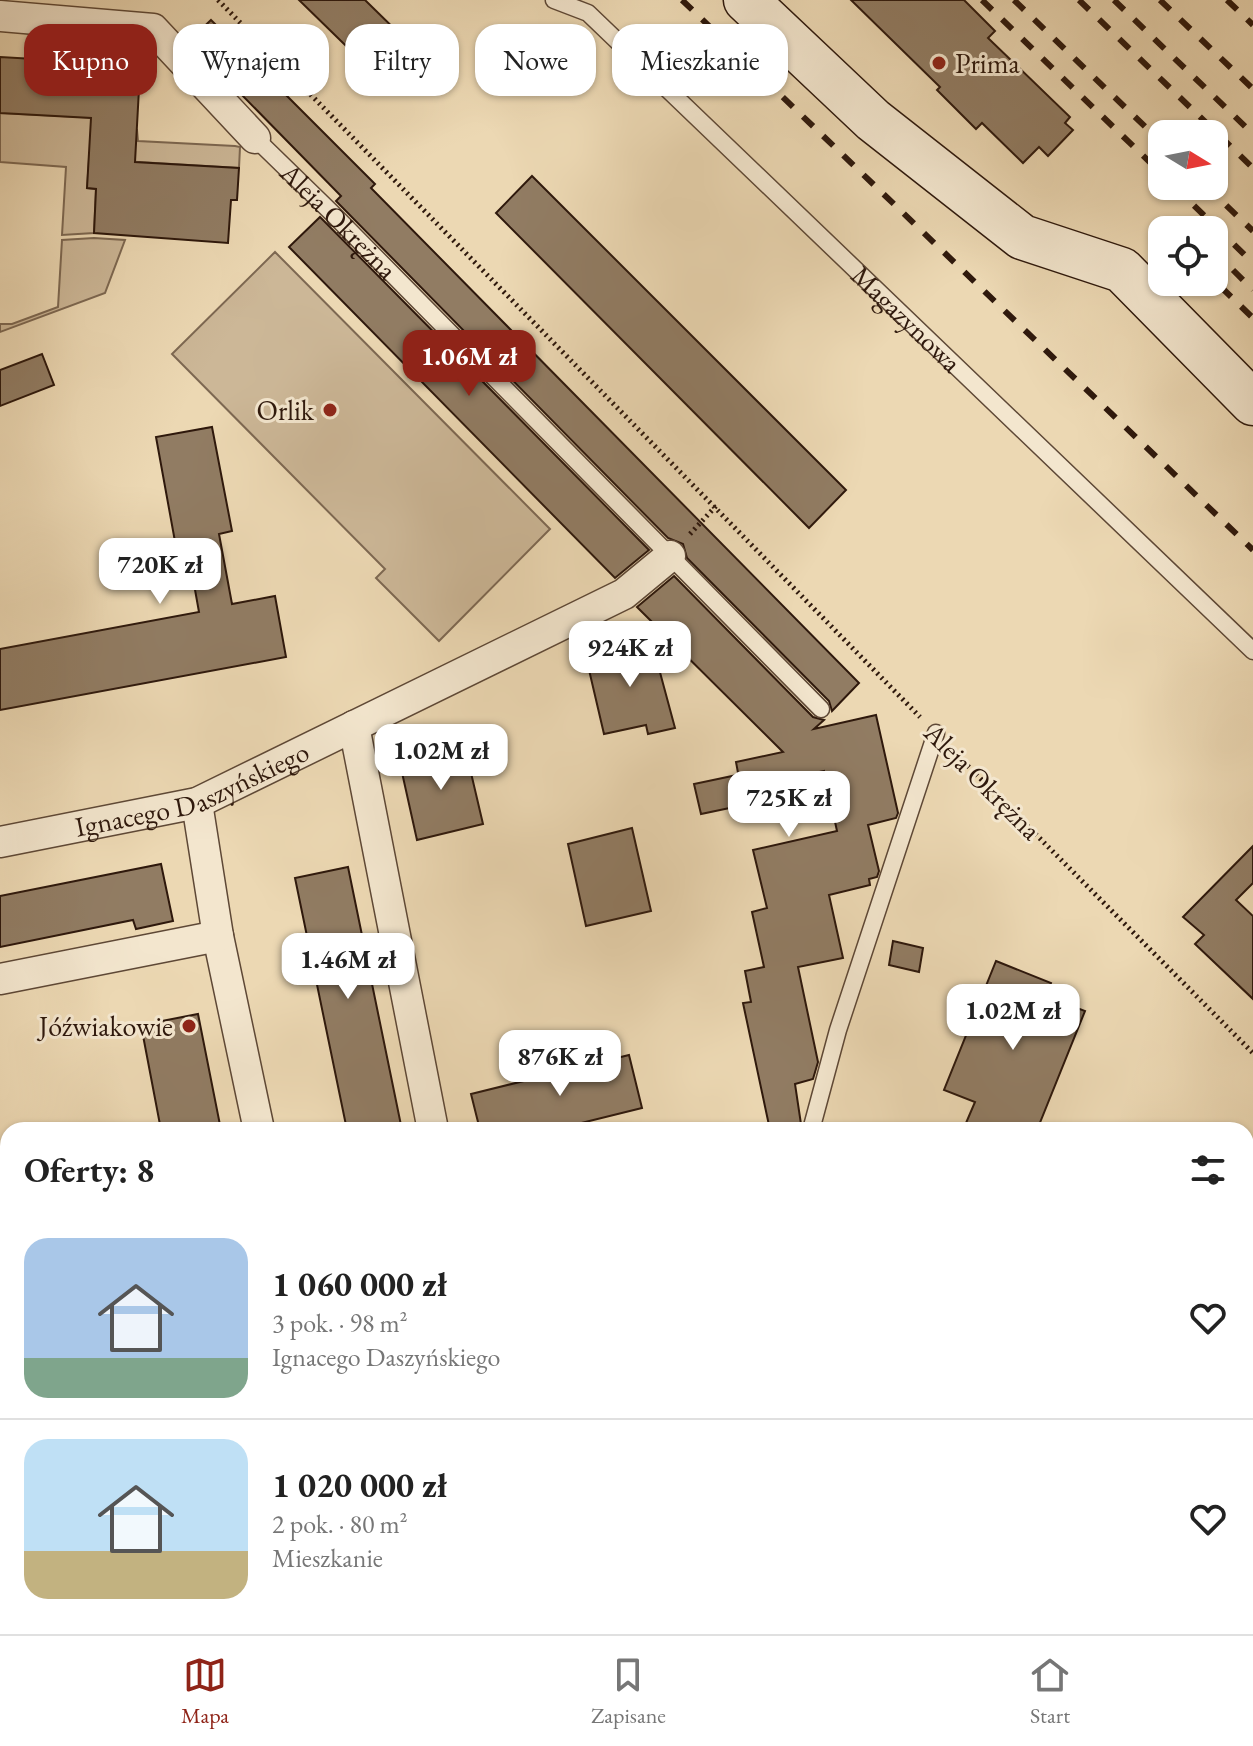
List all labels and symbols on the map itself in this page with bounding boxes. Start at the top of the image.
place label: Prima [955,45,1020,81]
marker: Prima [930,54,948,72]
north arrow [1148,120,1228,200]
street label: Aleja Okrężna [272,154,406,288]
street label: Magazynowa [844,257,970,381]
pin: 1.06M zł [386,330,552,398]
place label: Orlik [257,392,315,428]
marker: Orlik [321,401,339,419]
pin: 720K zł [86,538,234,606]
pin: 924K zł [556,621,704,689]
street label: Aleja Okrężna [916,714,1050,848]
pin: 1.02M zł [358,724,524,792]
street label: Ignacego Daszyńskiego [72,733,315,845]
pin: 725K zł [715,771,863,839]
pin: 1.46M zł [265,933,431,1001]
pin: 1.02M zł [930,984,1096,1052]
place label: Jóźwiakowie [37,1008,173,1044]
marker: Jóźwiakowie [180,1017,198,1035]
pin: 876K zł [486,1030,634,1098]

